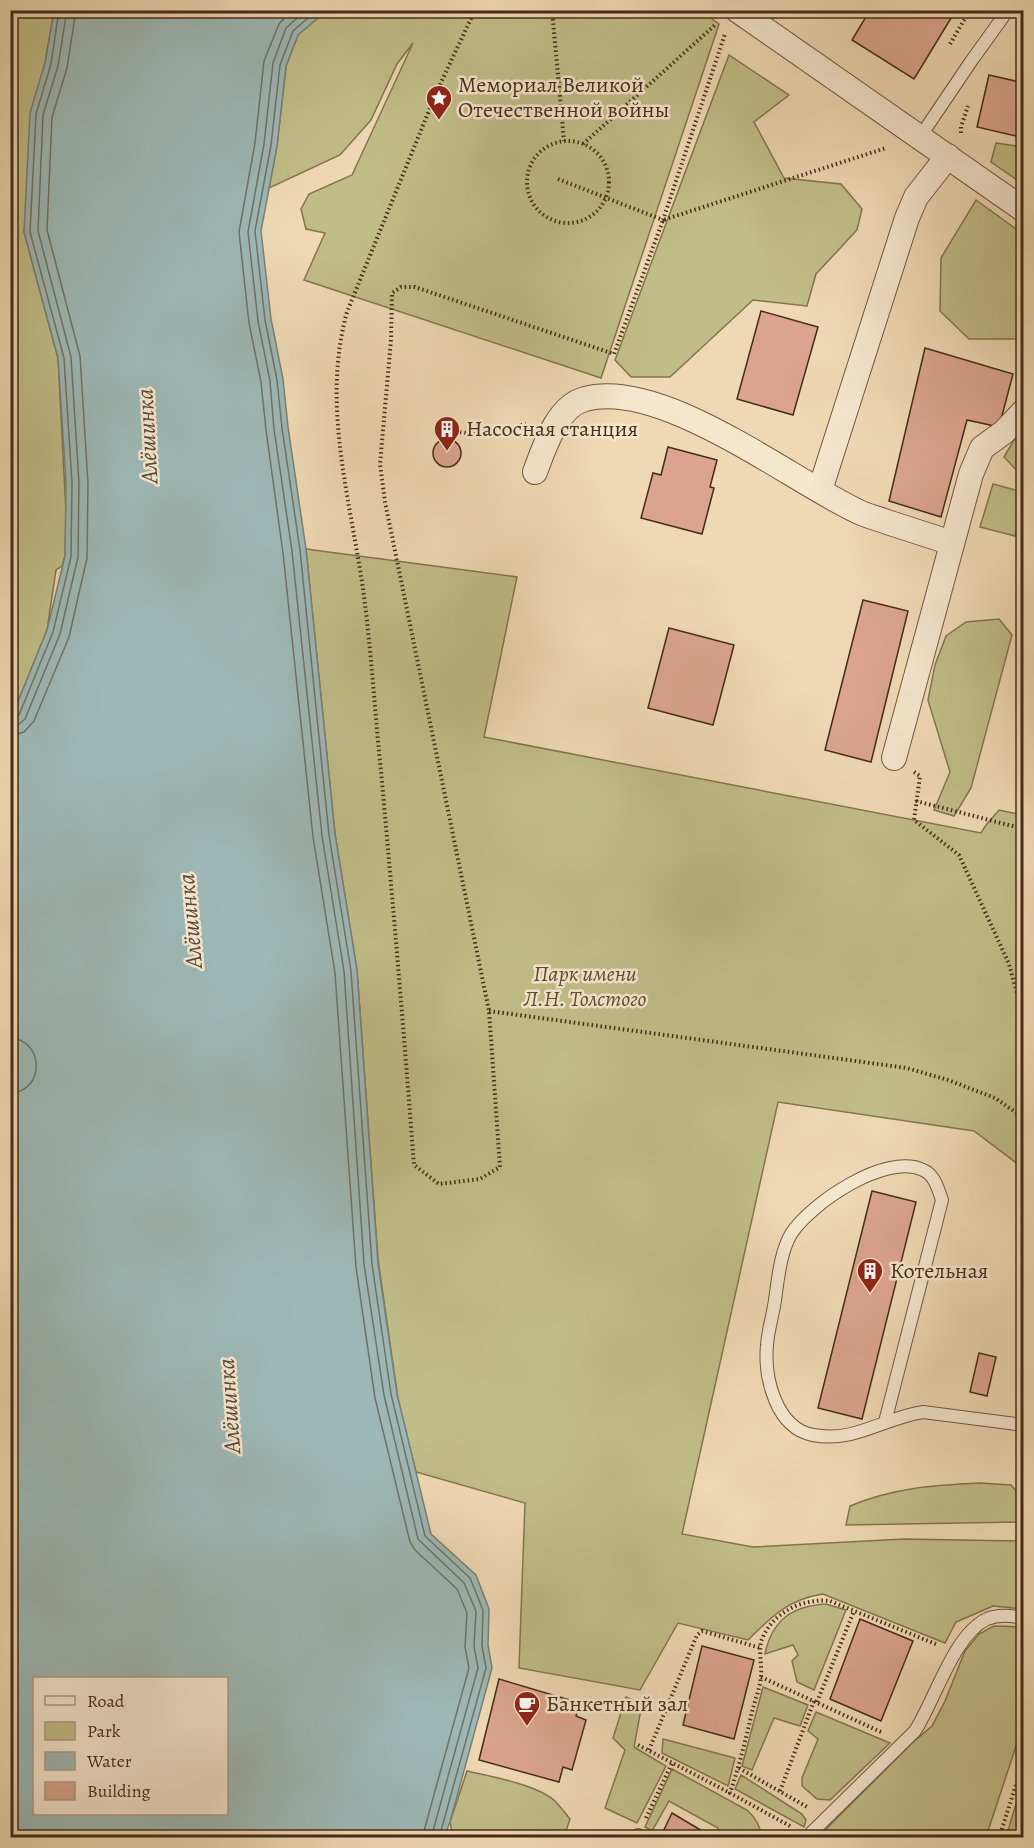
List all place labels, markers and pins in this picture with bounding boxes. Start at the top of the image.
place label: Мемориал Великой Отечественной войны [458,70,669,125]
place icon: Мемориал Великой Отечественной войны [424,83,454,121]
building icon: Насосная станция [432,414,462,452]
place label: Насосная станция [466,414,638,444]
building icon: Котельная [855,1256,885,1294]
place label: Котельная [890,1256,988,1286]
cafe icon: Банкетный зал [512,1689,542,1727]
place label: Банкетный зал [546,1689,688,1719]

